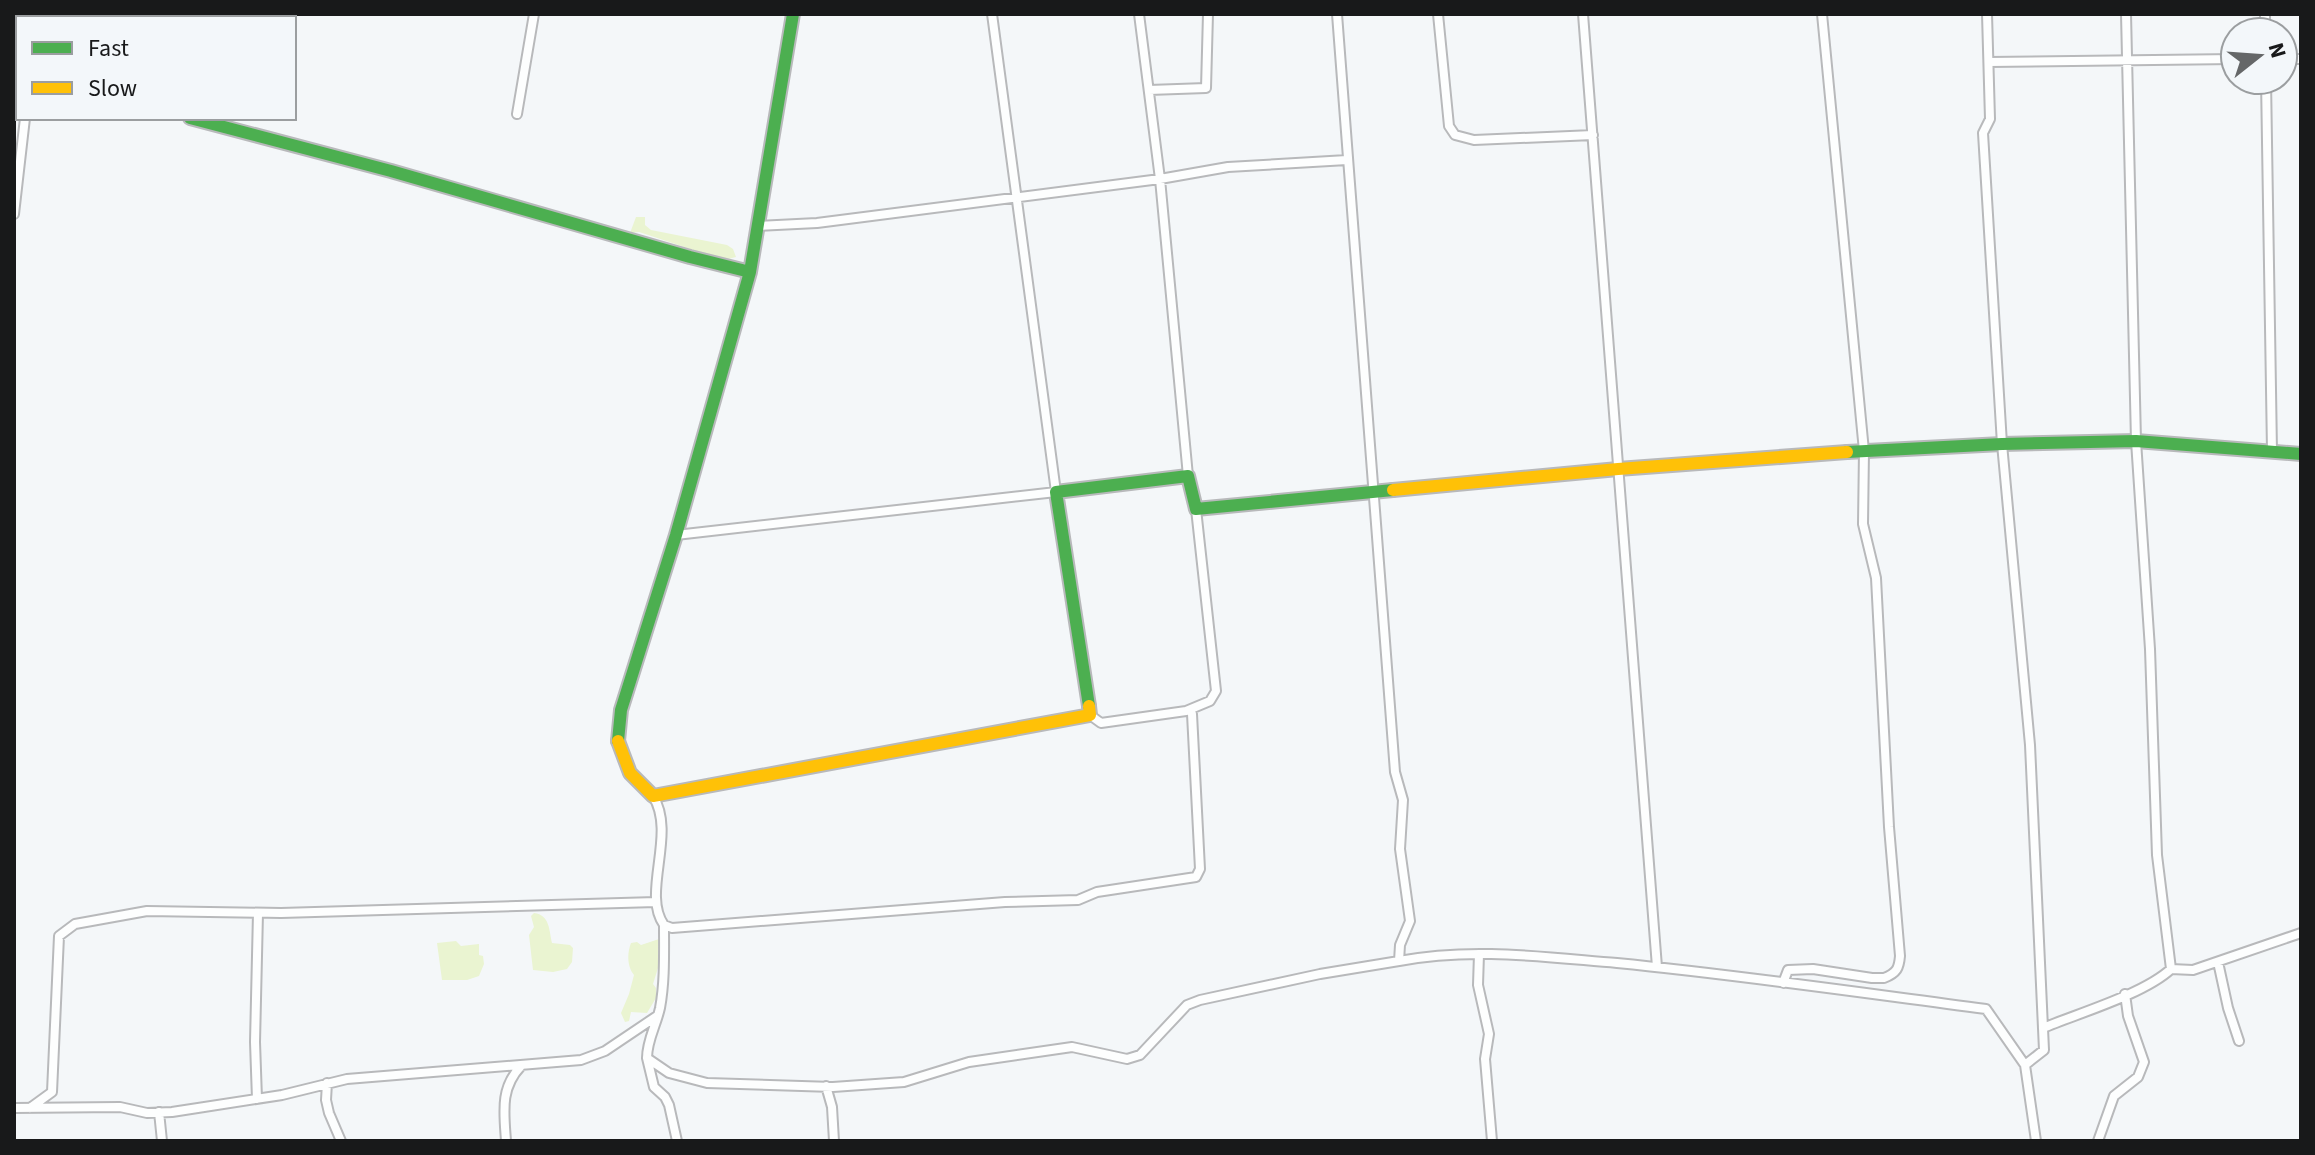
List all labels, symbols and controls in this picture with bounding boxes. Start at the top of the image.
legend [16,16,296,120]
north arrow [2219,16,2299,96]
text: Fast [88,31,129,66]
text: N [2260,39,2295,62]
text: Slow [88,71,137,106]

